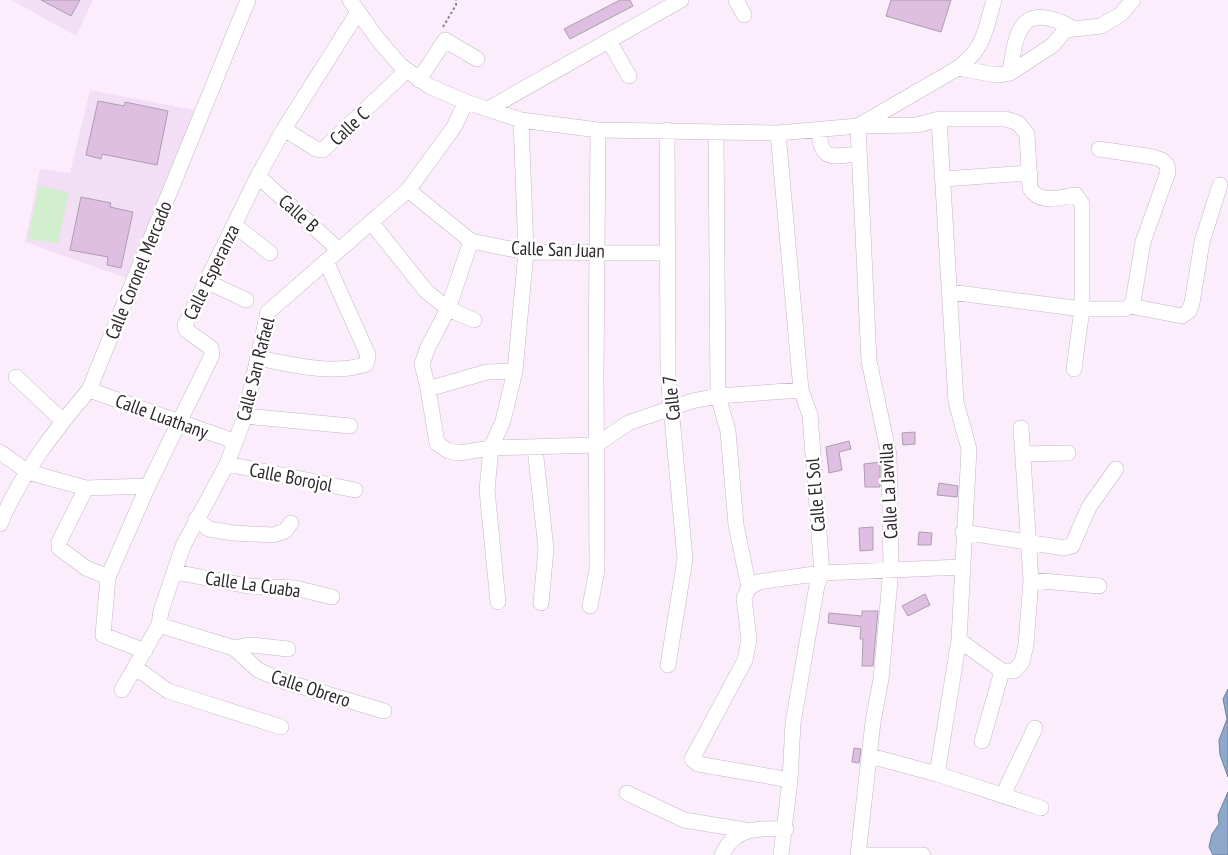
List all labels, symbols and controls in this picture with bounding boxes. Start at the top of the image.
street label: Calle C [324,102,374,150]
street label: Calle B [274,189,324,237]
street label: Calle Coronel Mercado [99,197,177,343]
street label: Calle Esperanza [178,220,244,324]
street label: Calle San Juan [511,235,605,263]
street label: Calle San Rafael [230,314,280,424]
street label: Calle 7 [657,374,685,422]
street label: Calle Luathany [112,388,212,444]
street label: Calle La Javilla [873,442,903,540]
street label: Calle El Sol [800,456,830,533]
street label: Calle Borojol [247,457,335,497]
street label: Calle La Cuaba [204,565,302,603]
street label: Calle Obrero [268,664,354,712]

